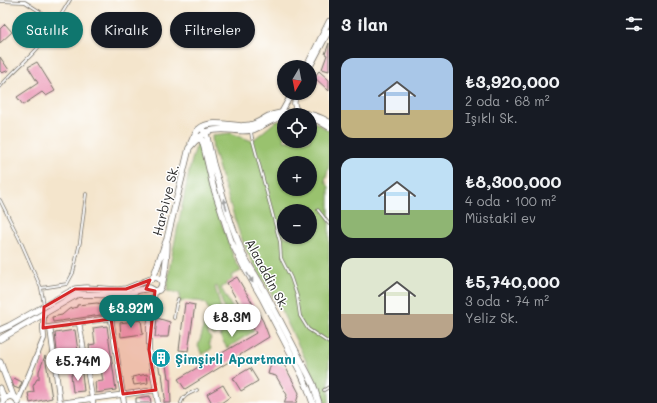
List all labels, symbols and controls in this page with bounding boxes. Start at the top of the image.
chip: Satılık [12,12,83,48]
chip: Kiralık [91,12,162,48]
chip: Filtreler [170,12,255,48]
text: 3 ilan [341,13,388,35]
icon: filters [623,13,645,35]
north arrow [277,60,317,100]
map controls [277,60,317,244]
text: ₺3,920,000 [465,70,560,92]
icon: home [373,74,421,122]
text: 2 oda · 68 m² [465,92,550,109]
button: locate [277,108,317,148]
text: Işıklı Sk. [465,109,518,126]
button: + [277,156,317,196]
street label: Harbiye Sk. [148,162,182,238]
text: ₺8,300,000 [465,170,561,192]
icon: home [373,174,421,222]
text: 4 oda · 100 m² [465,192,556,209]
one-way arrow [222,198,228,210]
button: − [277,204,317,244]
text: Müstakil ev [465,209,536,226]
street label: Alaaddin Sk. [242,235,294,313]
text: ₺5,740,000 [465,270,560,292]
one-way arrow [246,273,254,283]
icon: home [373,274,421,322]
text: 3 oda · 74 m² [465,292,549,309]
pin: ₺3.92M [98,295,164,329]
text: ₺3.92M [108,299,154,316]
pin: ₺8.3M [204,304,260,338]
text: ₺8.3M [213,308,251,325]
text: Yeliz Sk. [465,309,518,326]
building icon: Şimşirli Apartmanı [150,347,172,369]
pin: ₺5.74M [45,348,111,382]
place label: Şimşirli Apartmanı [175,350,296,369]
text: ₺5.74M [55,352,101,369]

